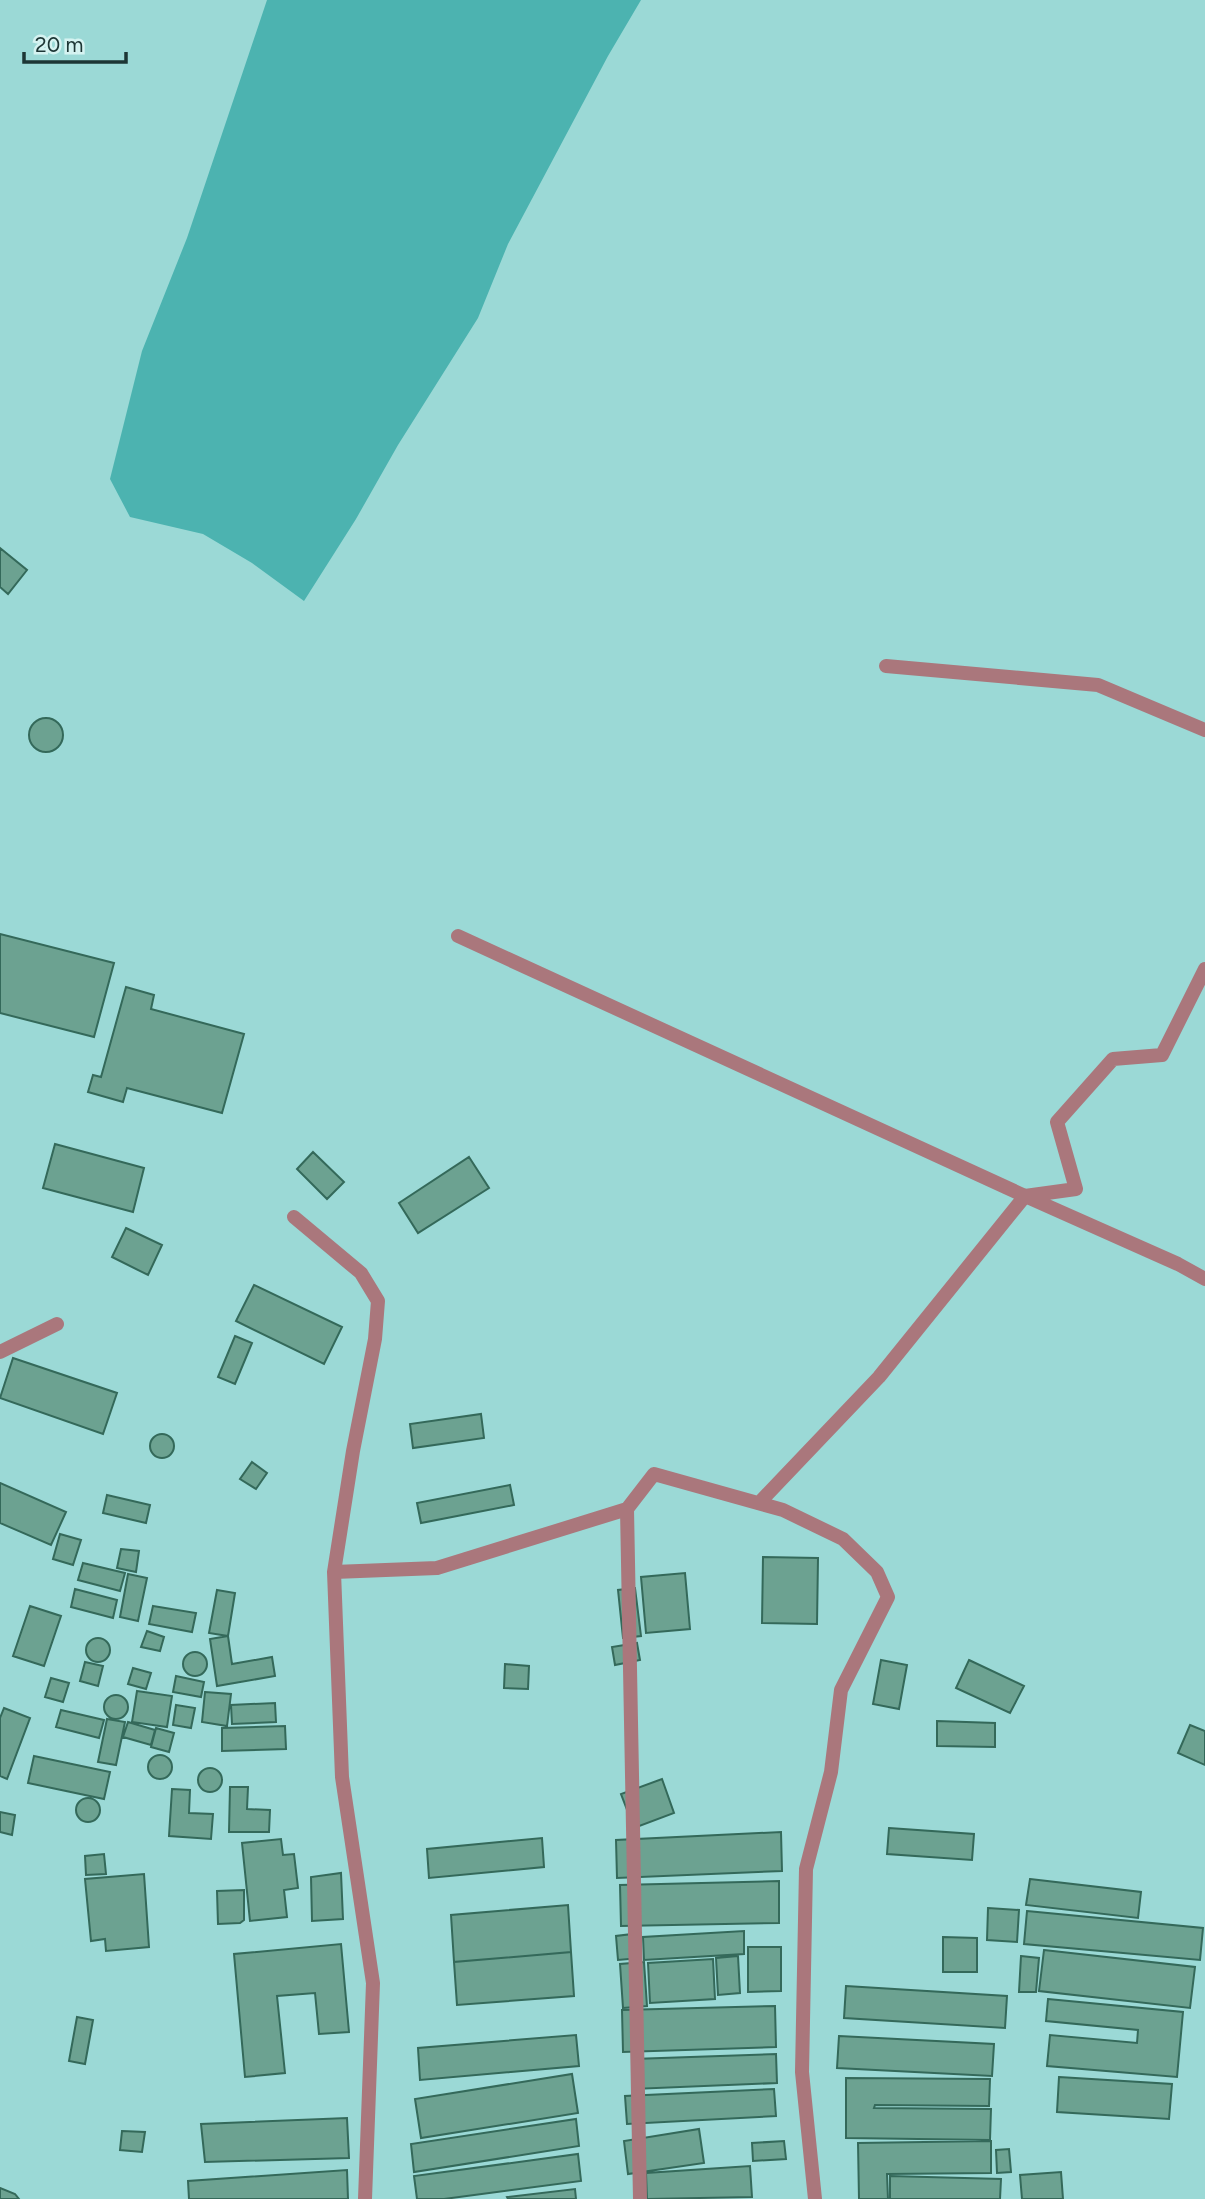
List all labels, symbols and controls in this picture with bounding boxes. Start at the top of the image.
scale bar [24,21,126,65]
text: 20 m [35,32,83,57]

